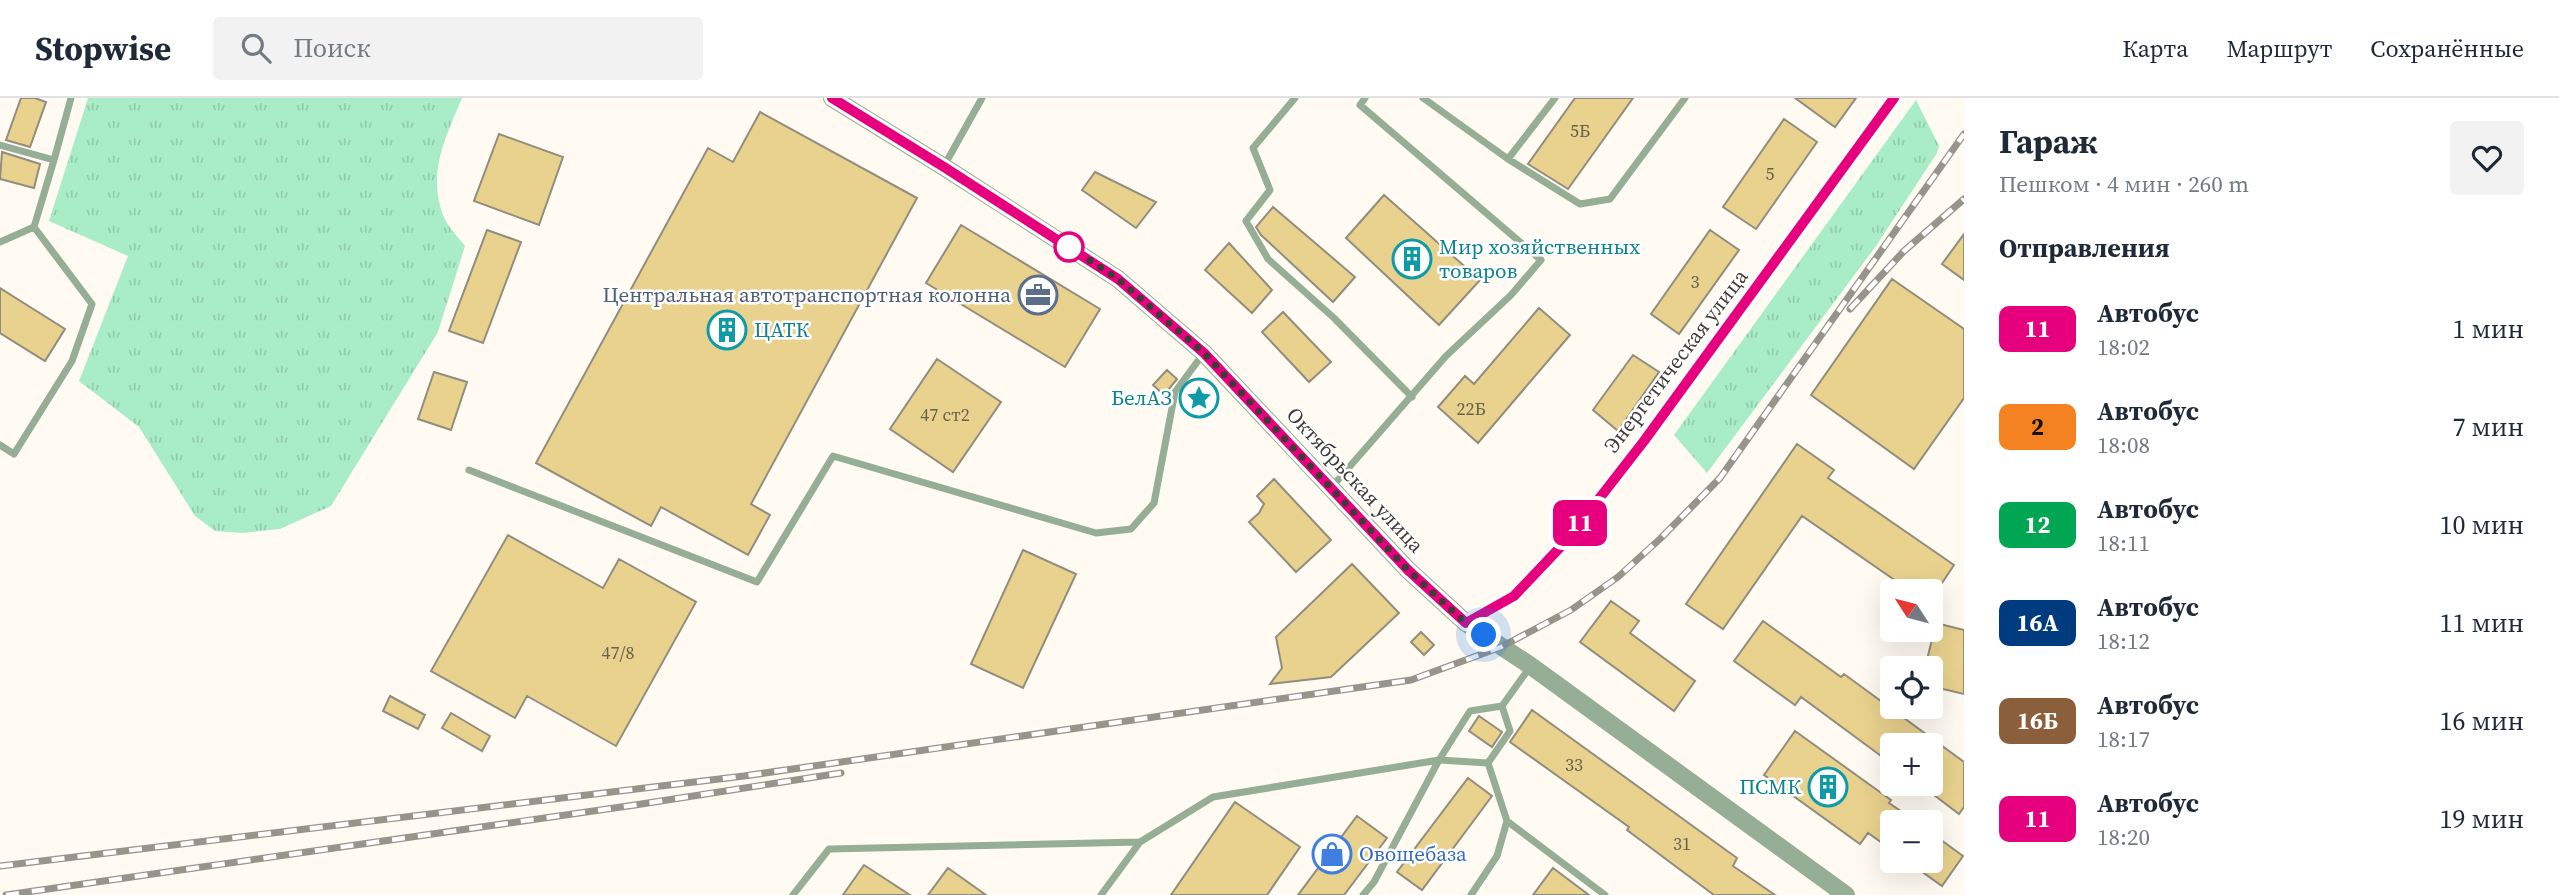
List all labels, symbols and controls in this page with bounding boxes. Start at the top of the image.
search box [213,17,703,80]
text: Stopwise [35,26,171,71]
icon: search [237,29,275,67]
text: Поиск [293,30,371,66]
text: Карта [2122,32,2188,65]
text: Маршрут [2226,32,2332,65]
text: Сохранённые [2370,32,2524,65]
house number: 5Б [1570,118,1590,143]
text: Гараж [1999,119,2098,164]
button: heart [2450,121,2524,195]
house number: 5 [1766,161,1775,186]
text: Пешком · 4 мин · 260 m [1999,168,2249,200]
text: Отправления [1999,230,2170,266]
unlabelled marker [1054,232,1084,262]
place label: Мир хозяйственных товаров [1439,232,1640,285]
building icon: Мир хозяйственных товаров [1391,238,1433,280]
street label: Энергетическая улица [1597,263,1754,458]
house number: 3 [1691,269,1700,294]
office icon: Центральная автотранспортная колонна [1017,274,1059,316]
place label: Центральная автотранспортная колонна [603,280,1011,309]
text: Автобус [2097,295,2199,331]
building icon: ЦАТК [706,309,748,351]
text: 1 мин [2452,311,2524,347]
text: 11 [2024,312,2051,345]
place label: ЦАТК [754,315,809,344]
text: 18:02 [2097,331,2150,363]
place icon: БелАЗ [1178,377,1220,419]
place label: БелАЗ [1111,383,1172,412]
text: Автобус [2097,393,2199,429]
house number: 22Б [1456,396,1486,421]
street label: Октябрьская улица [1280,400,1431,559]
house number: 47 ст2 [920,402,970,427]
text: 7 мин [2452,409,2524,445]
text: 2 [2031,410,2044,443]
text: 18:08 [2097,429,2150,461]
text: Автобус [2097,491,2199,527]
line badge: 11 [1548,500,1612,546]
text: 11 [1567,506,1593,539]
text: 10 мин [2439,507,2524,543]
text: 12 [2024,508,2051,541]
text: 18:11 [2097,527,2150,559]
north arrow [1880,579,1942,642]
map controls [1880,579,1943,873]
text: Автобус [2097,589,2199,625]
text: 11 мин [2439,605,2524,641]
text: 16А [2016,606,2059,639]
your location [1466,617,1501,652]
text: 18:12 [2097,625,2150,657]
house number: 47/8 [602,640,634,665]
button: locate [1880,656,1943,719]
text: Автобус [2097,687,2199,723]
text: 16 мин [2439,703,2524,739]
text: 16Б [2017,704,2058,737]
text: 18:17 [2097,723,2150,755]
button: + [1880,733,1943,796]
house number: 33 [1565,752,1583,777]
building icon: ПСМК [1807,766,1849,808]
place label: ПСМК [1739,772,1801,801]
text: Автобус [2097,785,2199,821]
text: 19 мин [2439,801,2524,837]
text: 11 [2024,802,2051,835]
button: − [1880,810,1943,873]
text: 18:20 [2097,821,2150,853]
house number: 31 [1673,831,1691,856]
shop icon: Овощебаза [1311,833,1353,875]
place label: Овощебаза [1359,839,1467,868]

